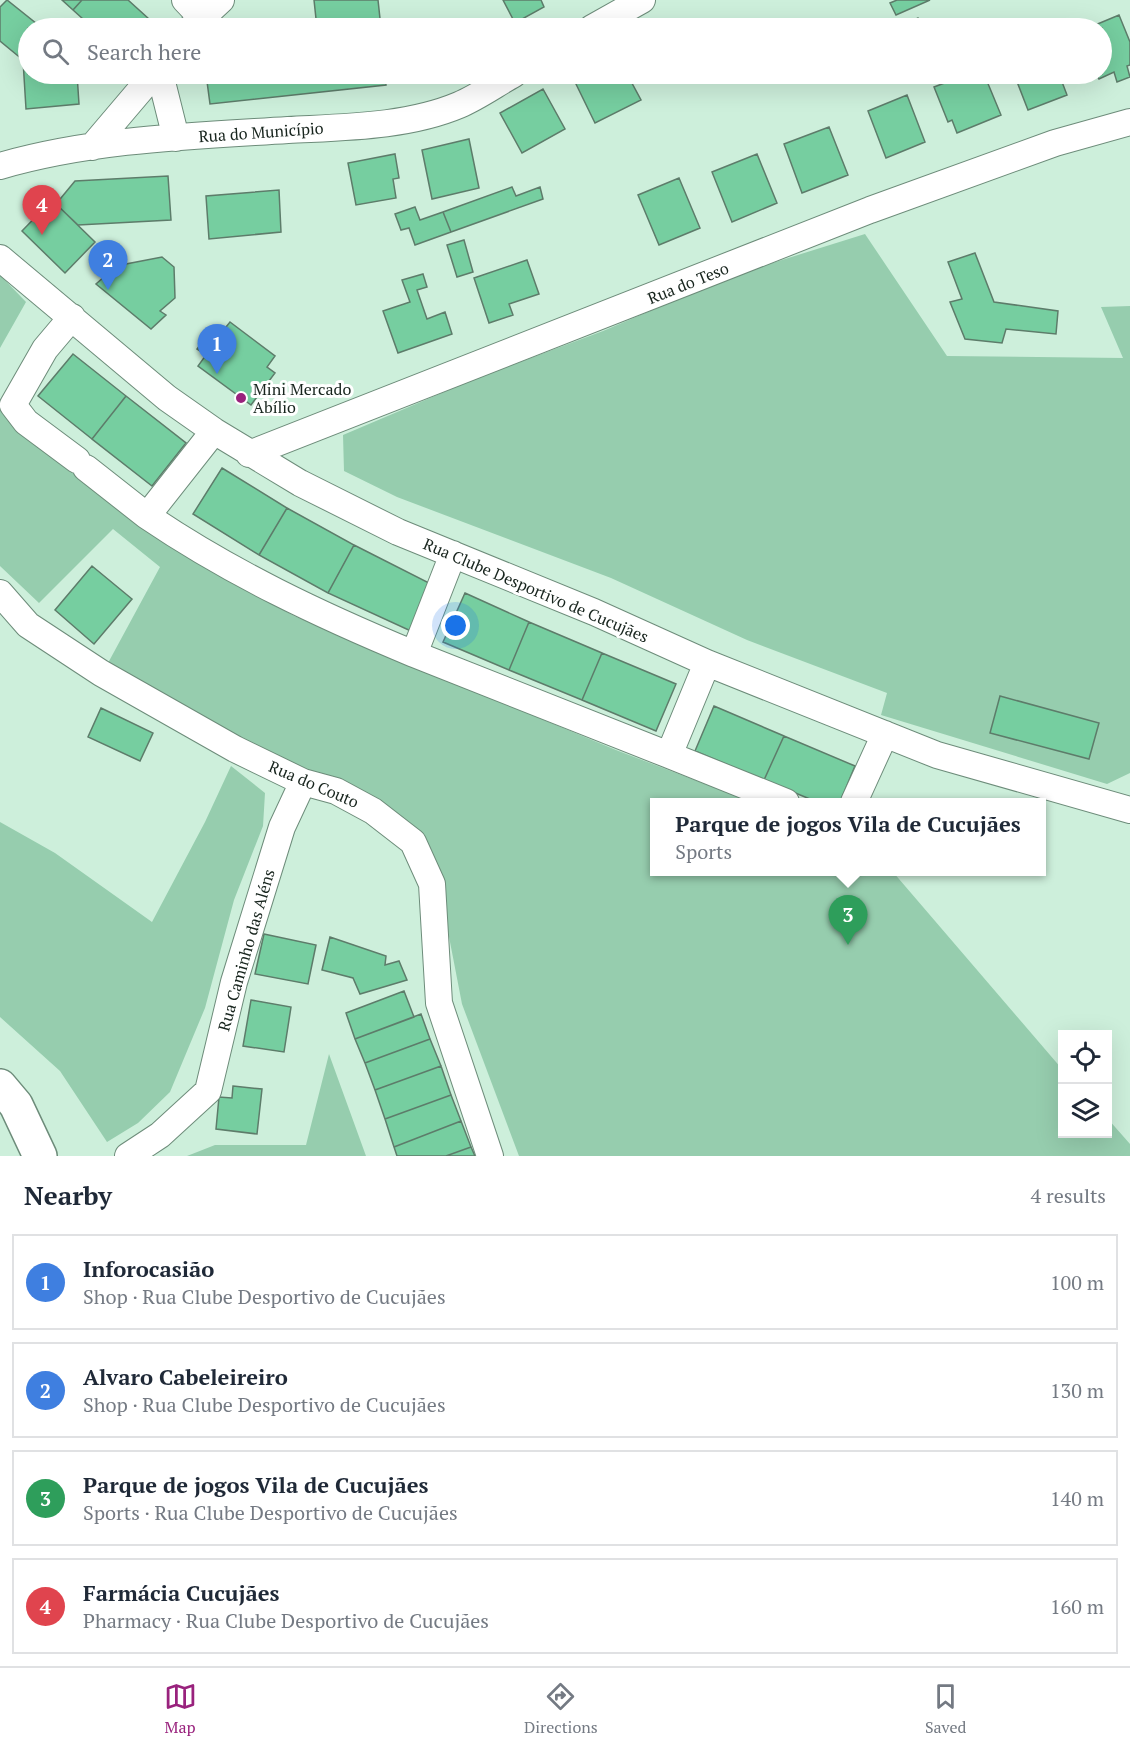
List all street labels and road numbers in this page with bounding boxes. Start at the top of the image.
street label: Rua do Município [198,117,324,147]
street label: Rua do Teso [644,257,732,309]
street label: Rua Clube Desportivo de Cucujães [420,532,652,648]
street label: Rua do Couto [266,755,362,813]
street label: Rua Caminho das Aléns [212,866,280,1034]

